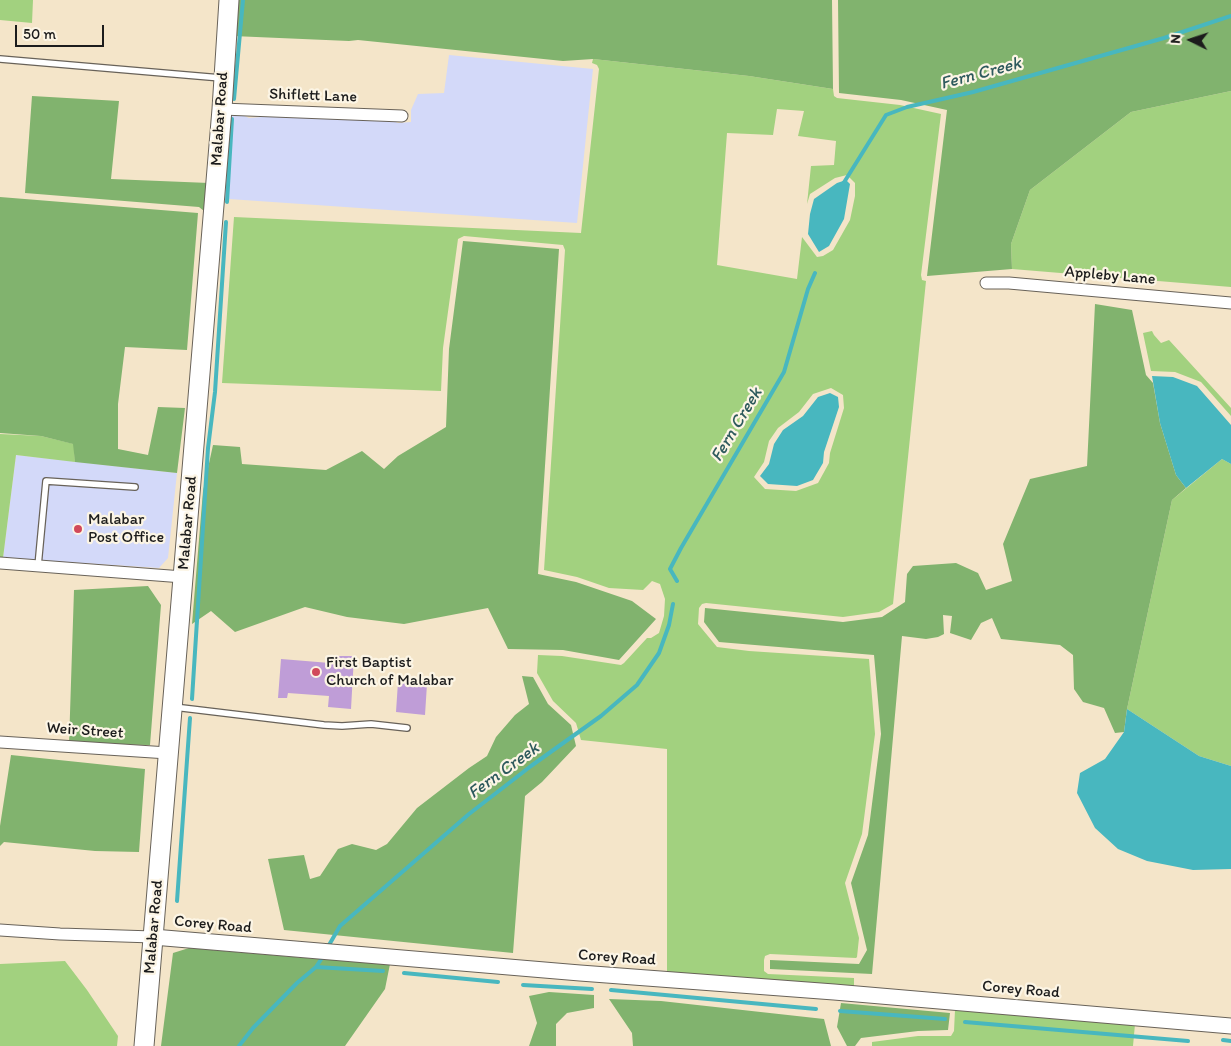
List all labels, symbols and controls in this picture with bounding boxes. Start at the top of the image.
scale bar [18,15,106,47]
north arrow [1166,15,1216,65]
text: 50 m [23,25,56,43]
text: N [1167,34,1184,44]
water label: Fern Creek [938,53,1024,95]
street label: Malabar Road [207,71,233,167]
street label: Shiflett Lane [269,85,357,107]
street label: Appleby Lane [1064,262,1156,290]
water label: Fern Creek [706,384,768,466]
street label: Malabar Road [174,475,202,571]
place label: Malabar Post Office [88,510,164,548]
marker: Malabar Post Office [72,523,84,535]
place label: First Baptist Church of Malabar [326,653,454,691]
marker: First Baptist Church of Malabar [310,666,322,678]
street label: Weir Street [46,719,124,743]
water label: Fern Creek [464,738,544,804]
street label: Malabar Road [140,879,168,975]
street label: Corey Road [173,912,253,938]
street label: Corey Road [577,946,657,970]
street label: Corey Road [981,977,1061,1003]

